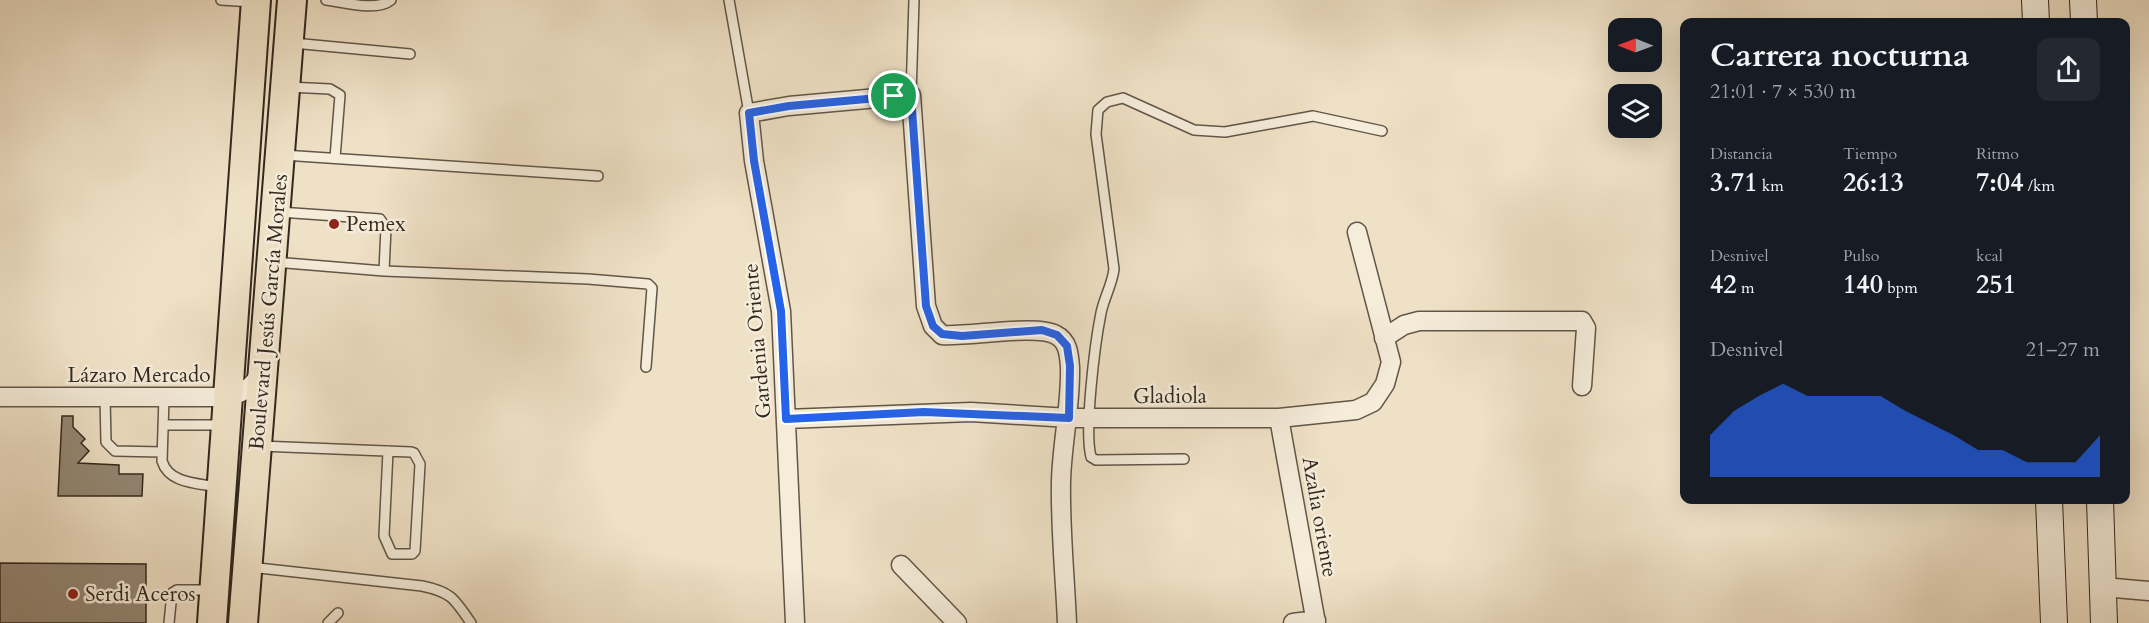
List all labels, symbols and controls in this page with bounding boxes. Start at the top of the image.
north arrow [1608,18,1662,72]
map controls [1608,18,1662,138]
text: Carrera nocturna [1710,33,1969,78]
button: share [2037,38,2100,101]
pin [868,70,919,121]
text: 21:01 · 7 × 530 m [1710,78,1856,105]
icon: arrive [877,79,910,112]
button: layers [1608,84,1662,138]
text: Distancia [1710,143,1773,165]
text: Tiempo [1843,143,1897,165]
text: Ritmo [1976,143,2019,165]
text: 3.71 [1710,165,1758,200]
text: 26:13 [1843,165,1904,200]
text: 7:04 [1976,165,2024,200]
street label: Boulevard Jesús García Morales [242,173,295,451]
text: km [1758,175,1784,197]
text: /km [2024,175,2055,197]
place label: Pemex [346,210,406,239]
marker: Pemex [327,217,341,231]
text: Desnivel [1710,245,1769,267]
text: Pulso [1843,245,1879,267]
text: kcal [1976,245,2003,267]
street label: Gardenia Oriente [736,262,779,420]
text: 42 [1710,267,1737,302]
text: 140 [1843,267,1883,302]
text: 251 [1976,267,2016,302]
text: m [1737,277,1754,299]
text: bpm [1883,277,1918,299]
text: Desnivel [1710,336,1783,363]
text: 21–27 m [2026,336,2100,363]
street label: Lázaro Mercado [67,361,211,390]
street label: Gladiola [1133,382,1207,411]
street label: Azalia oriente [1295,455,1344,580]
place label: Serdi Aceros [85,580,196,609]
marker: Serdi Aceros [66,587,80,601]

